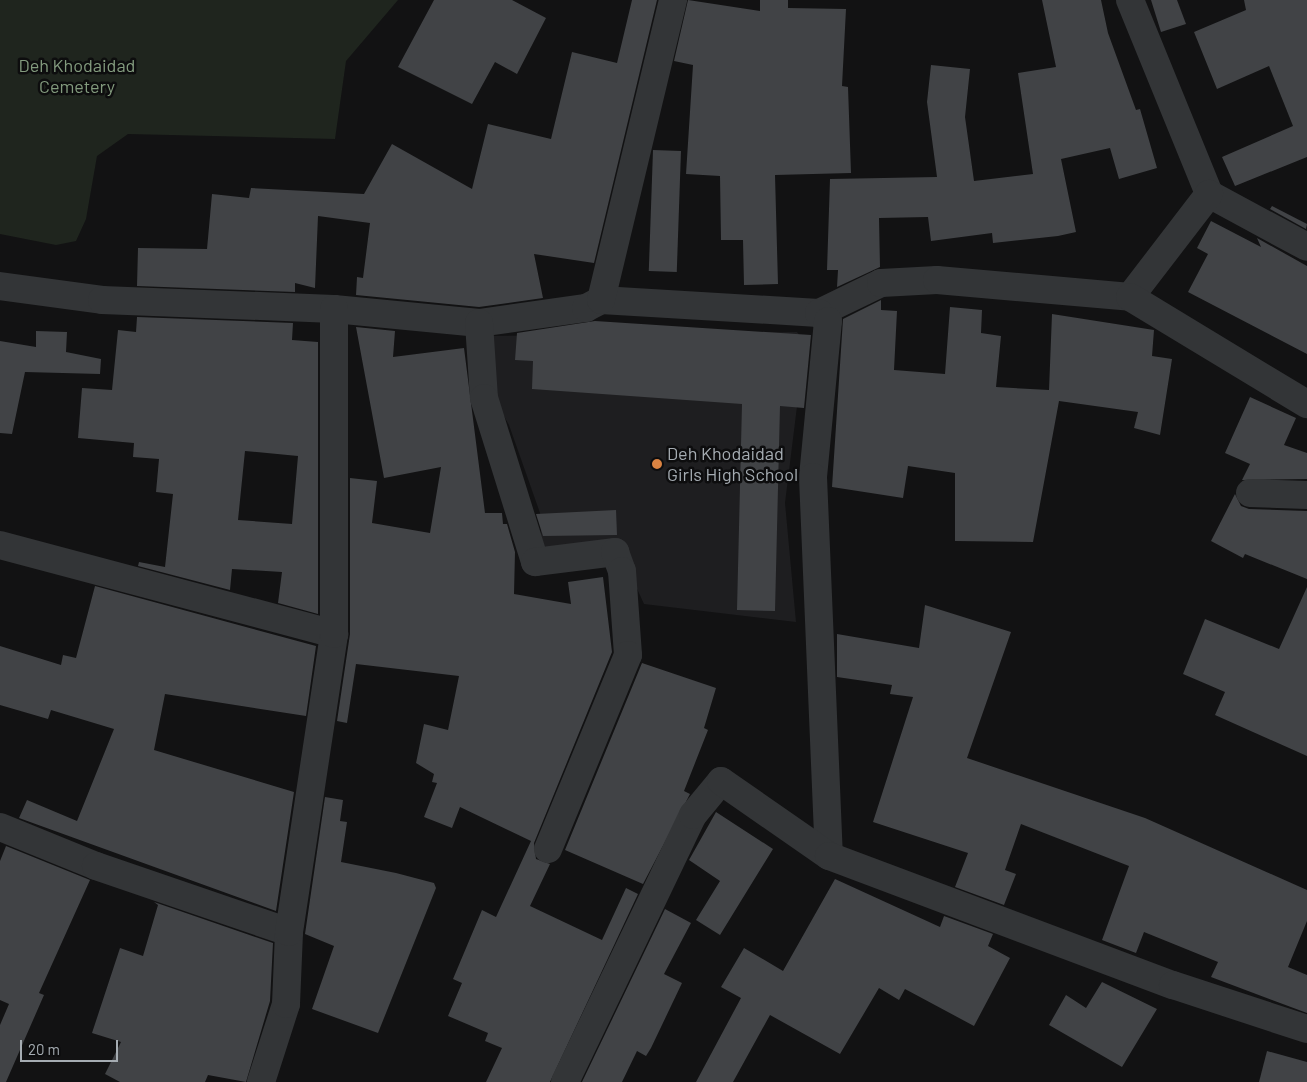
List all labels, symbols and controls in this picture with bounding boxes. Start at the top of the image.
park label: Deh Khodaidad Cemetery [19,55,135,98]
place label: Deh Khodaidad Girls High School [667,443,798,486]
marker: Deh Khodaidad Girls High School [651,458,663,470]
scale bar [22,1030,120,1062]
text: 20 m [28,1040,60,1058]

